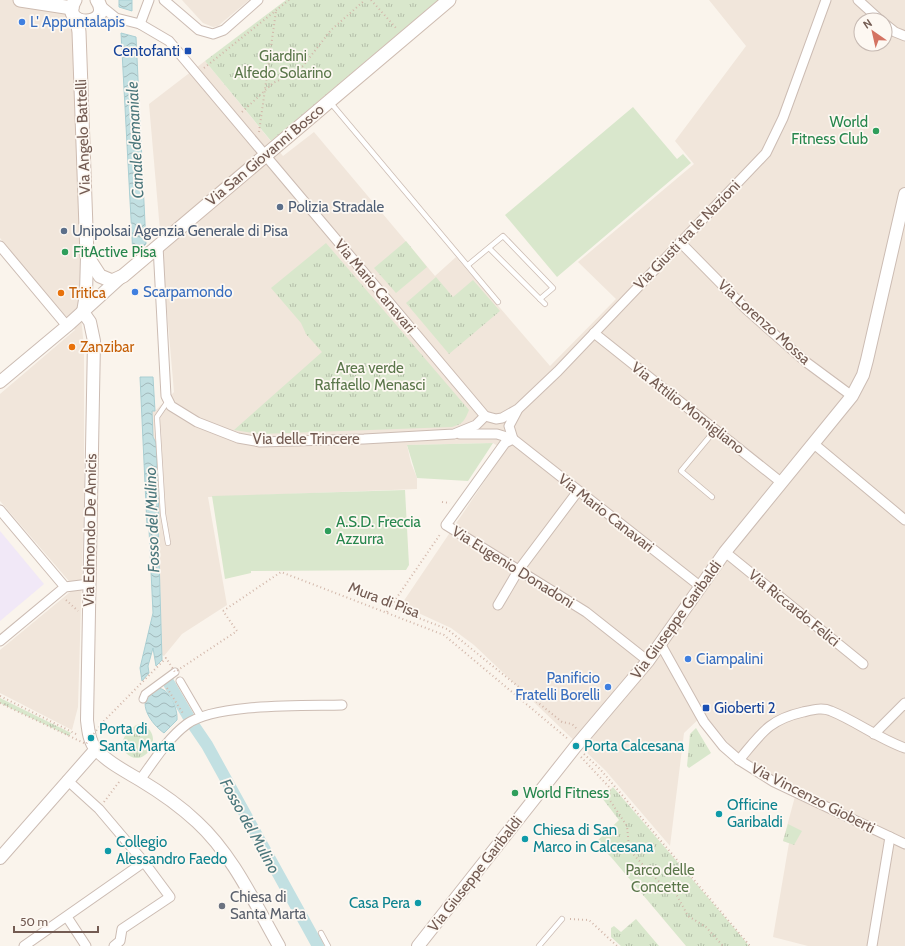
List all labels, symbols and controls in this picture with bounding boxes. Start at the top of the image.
north arrow [853,12,893,52]
place label: L' Appuntalapis [30,13,125,31]
text: N [860,16,875,32]
marker: L' Appuntalapis [17,17,27,27]
place label: Centofanti [113,42,180,60]
marker: Centofanti [183,46,193,56]
park label: Giardini Alfedo Solarino [234,47,332,82]
street label: Via Angelo Battelli [72,79,94,195]
water label: Canale demaniale [122,81,148,199]
street label: Via San Giovanni Bosco [202,100,328,210]
place label: World Fitness Club [791,113,868,148]
marker: World Fitness Club [871,126,881,136]
street label: Via Giusti tra le Nazioni [630,177,744,293]
place label: Polizia Stradale [288,198,385,216]
marker: Polizia Stradale [275,202,285,212]
place label: Unipolsai Agenzia Generale di Pisa [72,222,289,240]
marker: Unipolsai Agenzia Generale di Pisa [59,226,69,236]
street label: Via Mario Canavari [331,236,419,336]
place label: FitActive Pisa [73,243,157,261]
marker: FitActive Pisa [60,247,70,257]
street label: Via Lorenzo Mossa [714,276,815,369]
place label: Scarpamondo [143,283,232,301]
place label: Tritica [69,284,107,302]
marker: Scarpamondo [130,287,140,297]
marker: Tritica [56,288,66,298]
place label: Zanzibar [80,338,134,356]
marker: Zanzibar [67,342,77,352]
street label: Via Attilio Momigliano [628,358,748,458]
park label: Area verde Raffaello Menasci [315,359,425,394]
street label: Via delle Trincere [252,430,360,448]
street label: Via Edmondo De Amicis [80,453,100,607]
water label: Fosso del Mulino [141,467,163,573]
street label: Via Mario Canavari [555,470,657,556]
place label: A.S.D. Freccia Azzurra [336,513,422,548]
street label: Via Eugenio Donadoni [449,522,577,612]
marker: A.S.D. Freccia Azzurra [323,526,333,536]
street label: Via Giuseppe Garibaldi [627,557,725,683]
street label: Via Riccardo Felici [745,566,843,650]
street label: Mura di Pisa [346,578,423,622]
place label: Ciampalini [696,650,763,668]
marker: Ciampalini [683,654,693,664]
place label: Panificio Fratelli Borelli [515,669,600,704]
marker: Panificio Fratelli Borelli [603,682,613,692]
place label: Gioberti 2 [714,699,776,717]
marker: Gioberti 2 [701,703,711,713]
place label: Porta di Santa Marta [99,720,176,755]
marker: Porta di Santa Marta [86,733,96,743]
place label: Porta Calcesana [584,737,685,755]
marker: Porta Calcesana [571,741,581,751]
street label: Via Vincenzo Gioberti [748,759,878,837]
water label: Fosso del Mulino [216,775,284,877]
place label: World Fitness [523,784,609,802]
marker: World Fitness [510,788,520,798]
place label: Officine Garibaldi [727,796,783,831]
marker: Officine Garibaldi [714,809,724,819]
street label: Via Giuseppe Garibaldi [424,813,526,935]
place label: Chiesa di San Marco in Calcesana [533,821,654,856]
place label: Collegio Alessandro Faedo [116,833,227,868]
marker: Chiesa di San Marco in Calcesana [520,834,530,844]
marker: Collegio Alessandro Faedo [103,846,113,856]
park label: Parco delle Concette [625,861,695,896]
place label: Chiesa di Santa Marta [230,888,307,923]
place label: Casa Pera [349,894,411,912]
marker: Casa Pera [413,898,423,908]
marker: Chiesa di Santa Marta [217,901,227,911]
scale bar [14,908,98,934]
text: 50 m [20,914,48,929]

